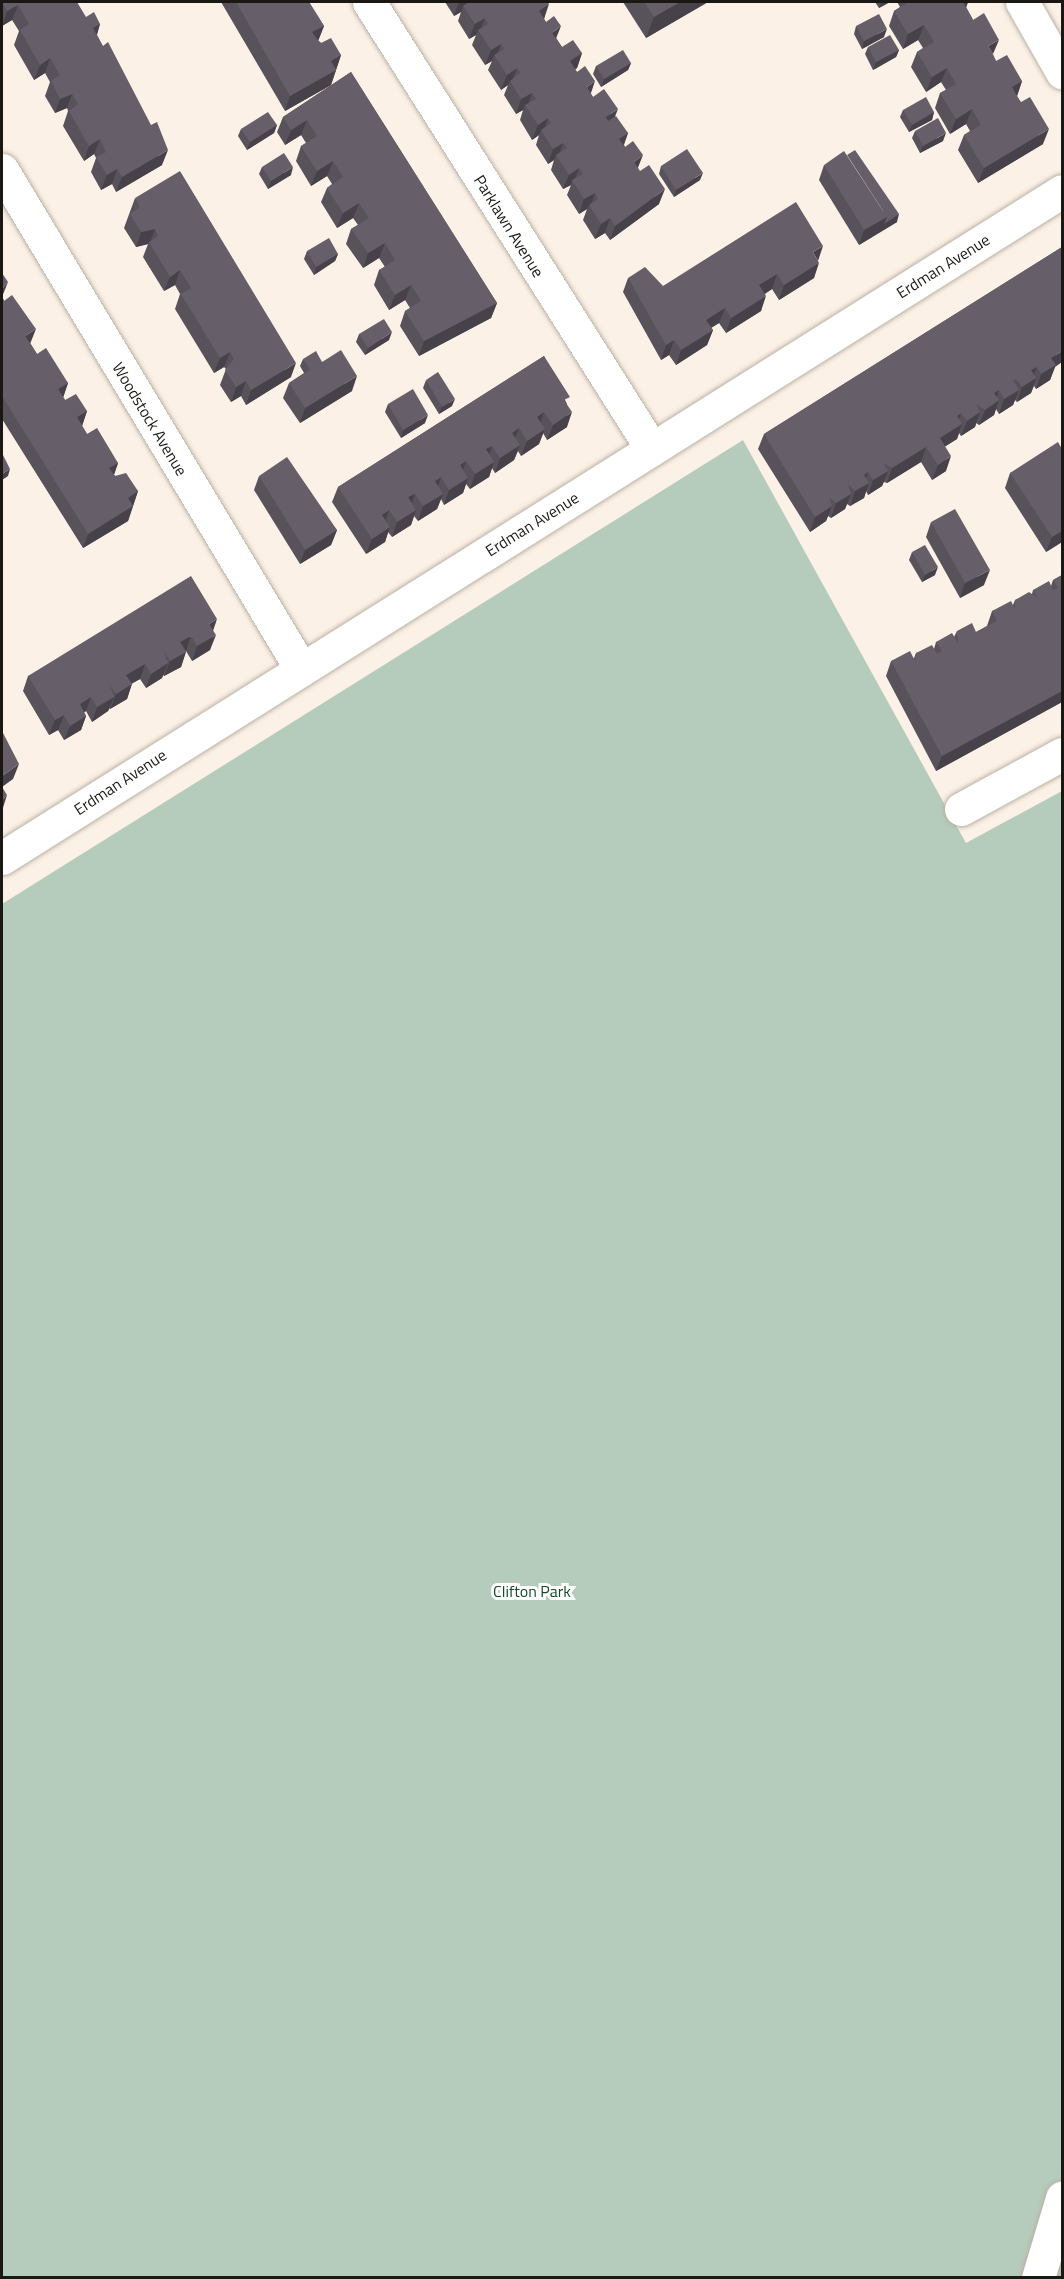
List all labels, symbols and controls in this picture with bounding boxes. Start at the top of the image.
street label: Parklawn Avenue [470,171,548,281]
street label: Erdman Avenue [893,230,993,302]
street label: Woodstock Avenue [109,359,191,479]
street label: Erdman Avenue [482,488,582,560]
street label: Erdman Avenue [70,745,170,819]
park label: Clifton Park [493,1581,571,1601]

